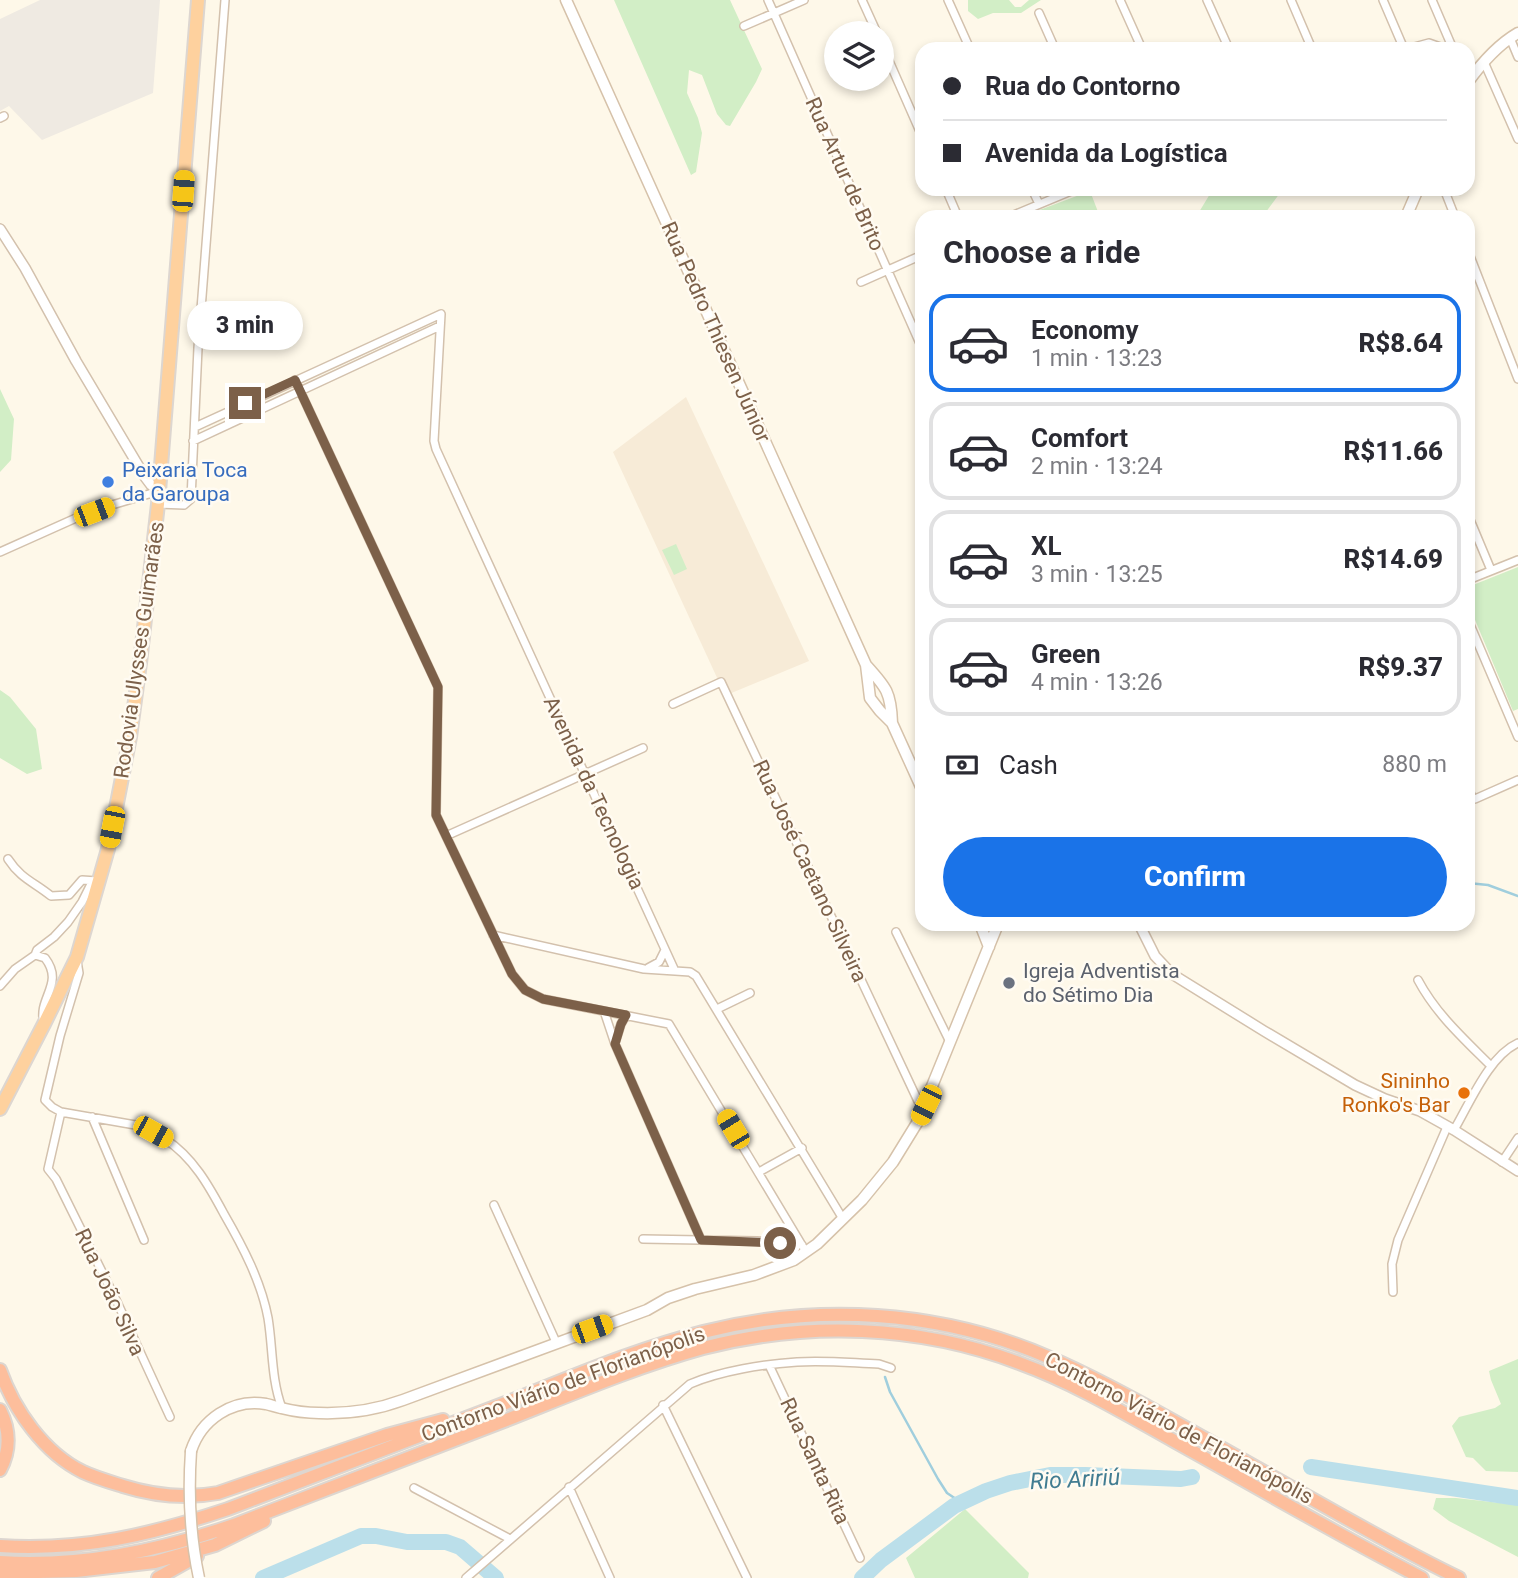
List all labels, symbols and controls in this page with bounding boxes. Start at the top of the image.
map controls [824,21,894,91]
button: layers [824,21,894,91]
text: Rua do Contorno [985,71,1181,101]
street label: Rua Artur de Brito [800,94,890,254]
text: Avenida da Logística [985,138,1228,168]
car [172,169,195,213]
street label: Rua Pedro Thiesen Júnior [656,218,776,446]
text: Choose a ride [943,233,1140,271]
callout: 3 min [187,302,303,350]
text: 3 min [216,312,274,339]
icon: car [947,312,1010,375]
text: Economy [1031,315,1138,345]
text: R$8.64 [1359,328,1443,358]
text: 1 min · 13:23 [1031,345,1163,372]
route end [229,387,261,419]
icon: car [947,420,1010,483]
text: Comfort [1031,423,1128,453]
text: R$11.66 [1344,436,1443,466]
text: 2 min · 13:24 [1031,453,1163,480]
place label: Peixaria Toca da Garoupa [122,458,248,506]
marker: Peixaria Toca da Garoupa [100,474,116,490]
car [71,495,118,529]
street label: Rodovia Ulysses Guimarães [109,520,169,780]
icon: car [947,528,1010,591]
text: XL [1031,531,1062,561]
text: R$14.69 [1344,544,1443,574]
text: 3 min · 13:25 [1031,561,1163,588]
icon: car [947,636,1010,699]
text: Green [1031,639,1101,669]
text: R$9.37 [1359,652,1443,682]
text: 4 min · 13:26 [1031,669,1163,696]
street label: Avenida da Tecnologia [539,693,649,893]
icon: cash [943,746,981,784]
text: Cash [999,750,1058,780]
text: 880 m [1382,751,1447,778]
street label: Rua José Caetano Silveira [748,756,872,986]
car [98,804,127,850]
button: Confirm [943,837,1447,917]
place label: Igreja Adventista do Sétimo Dia [1023,959,1180,1007]
marker: Igreja Adventista do Sétimo Dia [1001,975,1017,991]
place label: Sininho Ronko's Bar [1342,1069,1450,1117]
car [908,1082,945,1128]
marker: Sininho Ronko's Bar [1456,1085,1472,1101]
car [714,1106,753,1152]
car [130,1113,177,1151]
street label: Rua João Silva [70,1225,150,1359]
route start [764,1227,796,1259]
car [569,1312,616,1346]
street label: Contorno Viário de Florianópolis [418,1321,708,1447]
street label: Contorno Viário de Florianópolis [1041,1347,1317,1509]
street label: Rua Santa Rita [775,1394,855,1528]
water label: Rio Aririú [1029,1464,1121,1495]

